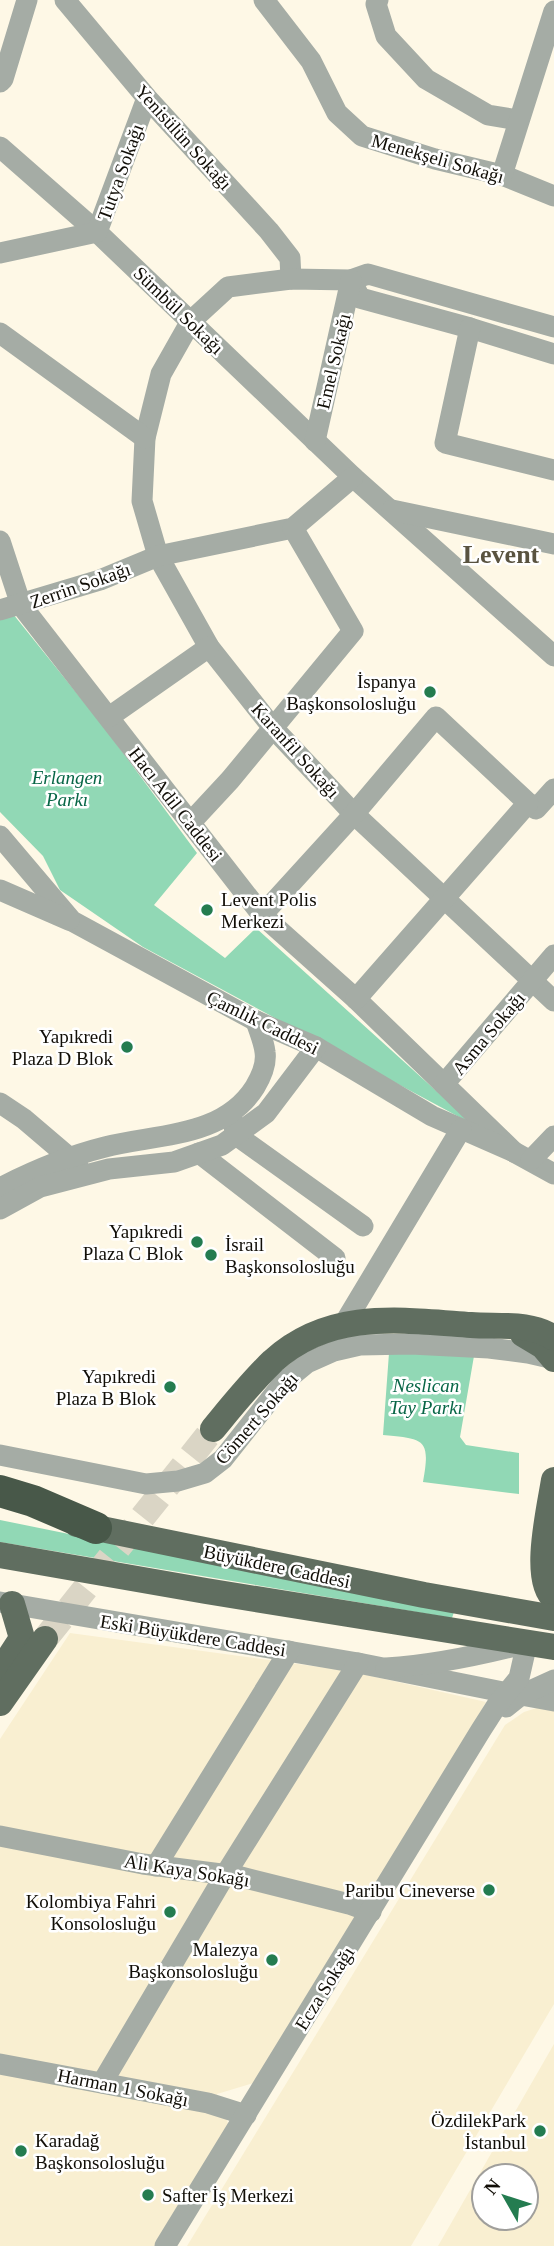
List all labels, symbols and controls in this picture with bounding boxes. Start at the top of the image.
street label: Yenisülün Sokağı [131,81,236,194]
street label: Tutya Sokağı [93,121,148,223]
street label: Menekşeli Sokağı [369,130,506,187]
street label: Sümbül Sokağı [129,262,228,358]
street label: Emel Sokağı [312,311,355,411]
district label: Levent [463,540,540,569]
street label: Zerrin Sokağı [27,558,133,612]
place label: İspanya Başkonsolosluğu [286,671,417,714]
marker: İspanya Başkonsolosluğu [422,684,438,700]
street label: Karanfil Sokağı [247,698,344,802]
street label: Hacı Adil Caddesi [124,743,227,866]
park label: Erlangen Parkı [31,767,102,810]
place label: Levent Polis Merkezi [221,889,317,932]
marker: Levent Polis Merkezi [199,902,215,918]
street label: Çamlık Caddesi [203,986,322,1059]
street label: Asma Sokağı [448,988,529,1079]
place label: Yapıkredi Plaza D Blok [12,1026,113,1069]
marker: Yapıkredi Plaza D Blok [119,1039,135,1055]
place label: Yapıkredi Plaza C Blok [83,1221,183,1264]
marker: Yapıkredi Plaza C Blok [189,1234,205,1250]
place label: İsrail Başkonsolosluğu [225,1234,355,1277]
marker: İsrail Başkonsolosluğu [203,1247,219,1263]
place label: Yapıkredi Plaza B Blok [56,1366,156,1409]
street label: Cömert Sokağı [211,1368,302,1468]
park label: Neslican Tay Parkı [389,1375,463,1418]
marker: Yapıkredi Plaza B Blok [162,1379,178,1395]
street label: Büyükdere Caddesi [202,1541,352,1592]
street label: Eski Büyükdere Caddesi [99,1610,287,1661]
street label: Ali Kaya Sokağı [123,1850,251,1891]
place label: Paribu Cineverse [345,1880,475,1901]
marker: Paribu Cineverse [481,1882,497,1898]
place label: Kolombiya Fahri Konsolosluğu [26,1891,156,1934]
marker: Kolombiya Fahri Konsolosluğu [162,1904,178,1920]
place label: Malezya Başkonsolosluğu [128,1939,259,1982]
street label: Ecza Sokağı [290,1943,358,2034]
marker: Malezya Başkonsolosluğu [264,1952,280,1968]
street label: Harman 1 Sokağı [56,2064,190,2110]
place label: ÖzdilekPark İstanbul [431,2110,526,2153]
marker: ÖzdilekPark İstanbul [532,2123,548,2139]
place label: Karadağ Başkonsolosluğu [35,2130,165,2173]
marker: Karadağ Başkonsolosluğu [13,2143,29,2159]
north arrow [470,2162,540,2232]
text: N [480,2174,505,2199]
place label: Safter İş Merkezi [162,2185,294,2206]
marker: Safter İş Merkezi [140,2187,156,2203]

